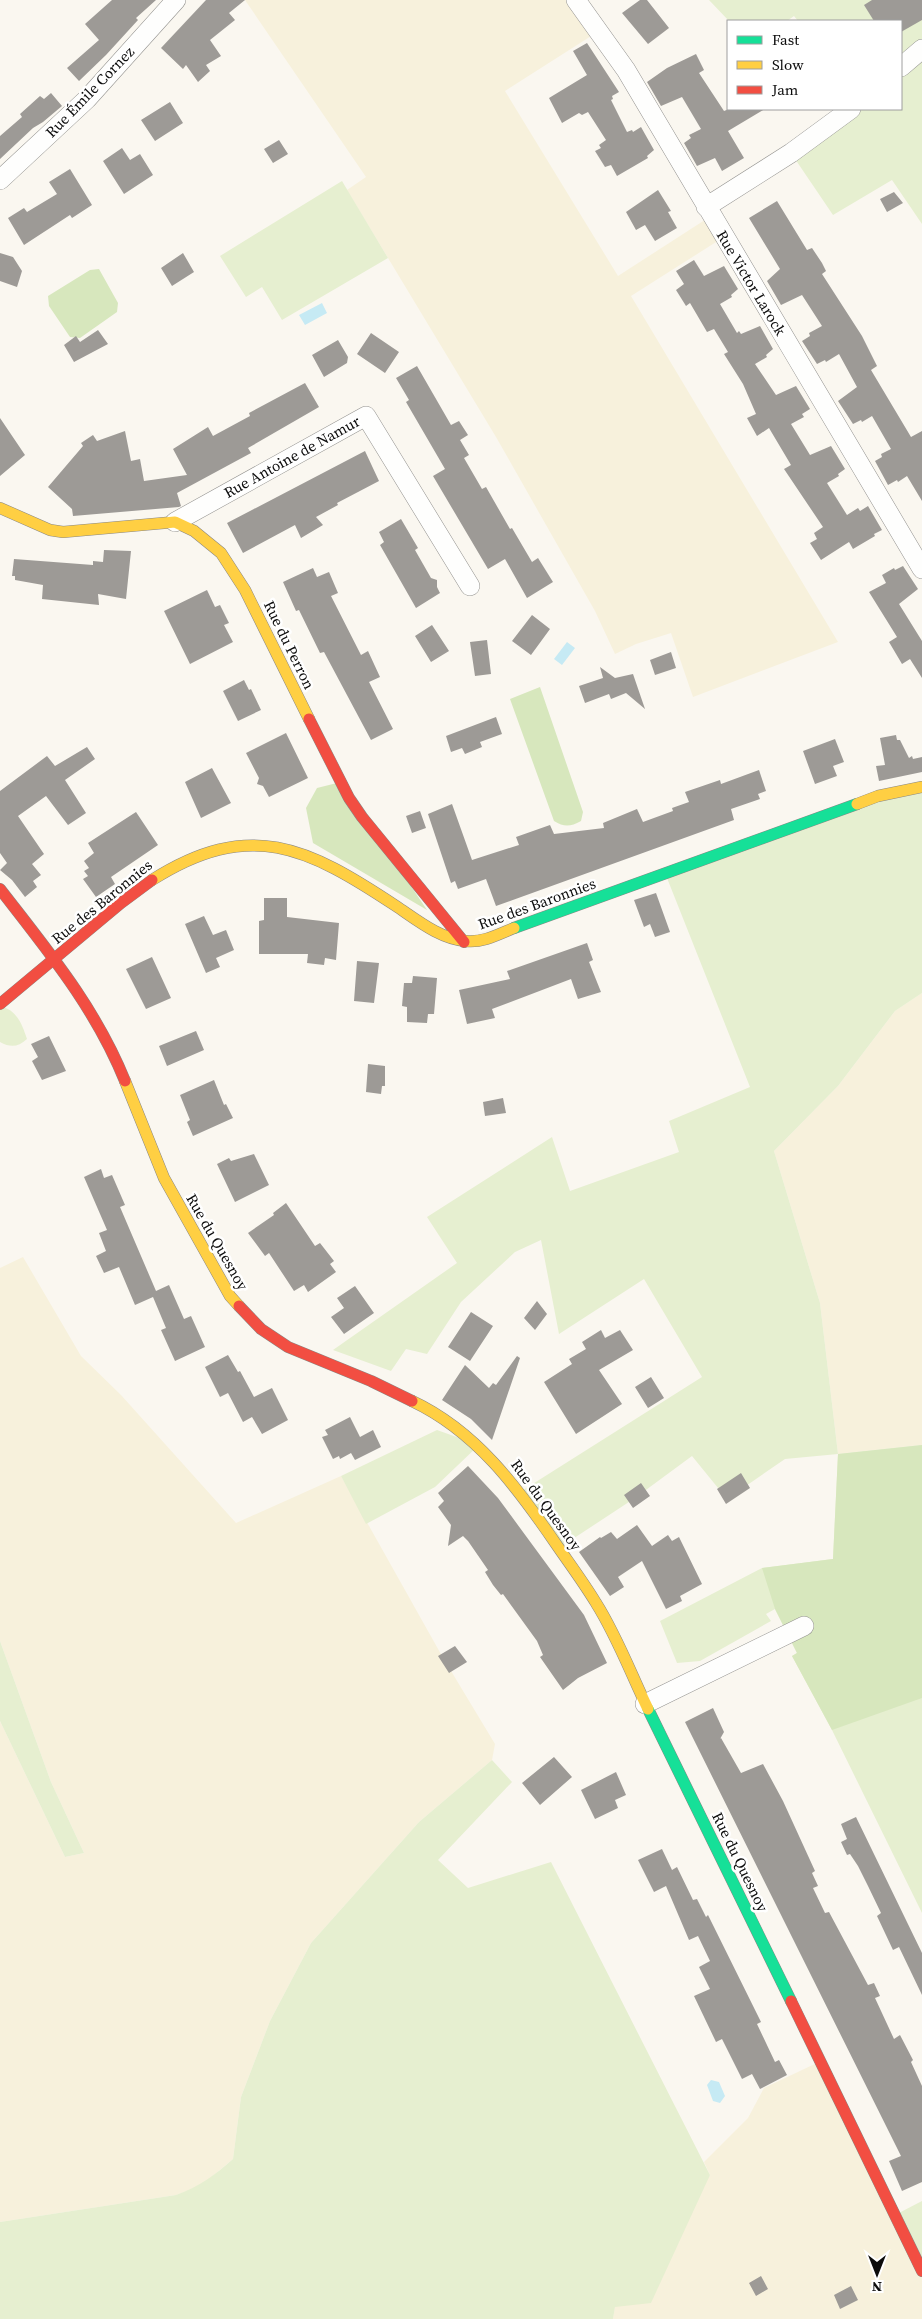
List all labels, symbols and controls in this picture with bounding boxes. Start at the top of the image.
legend [727,20,902,110]
text: Fast [772,29,799,50]
street label: Rue Émile Cornez [41,41,139,142]
text: Slow [772,54,804,75]
text: Jam [771,79,799,100]
street label: Rue Victor Larock [712,226,792,340]
street label: Rue Antoine de Namur [220,410,364,503]
street label: Rue du Perron [259,597,320,693]
street label: Rue des Baronnies [47,855,156,949]
street label: Rue des Baronnies [475,873,599,935]
street label: Rue du Quesnoy [181,1190,254,1294]
street label: Rue du Quesnoy [506,1455,587,1555]
street label: Rue du Quesnoy [707,1809,774,1915]
north arrow [852,2249,902,2299]
text: N [872,2277,882,2297]

